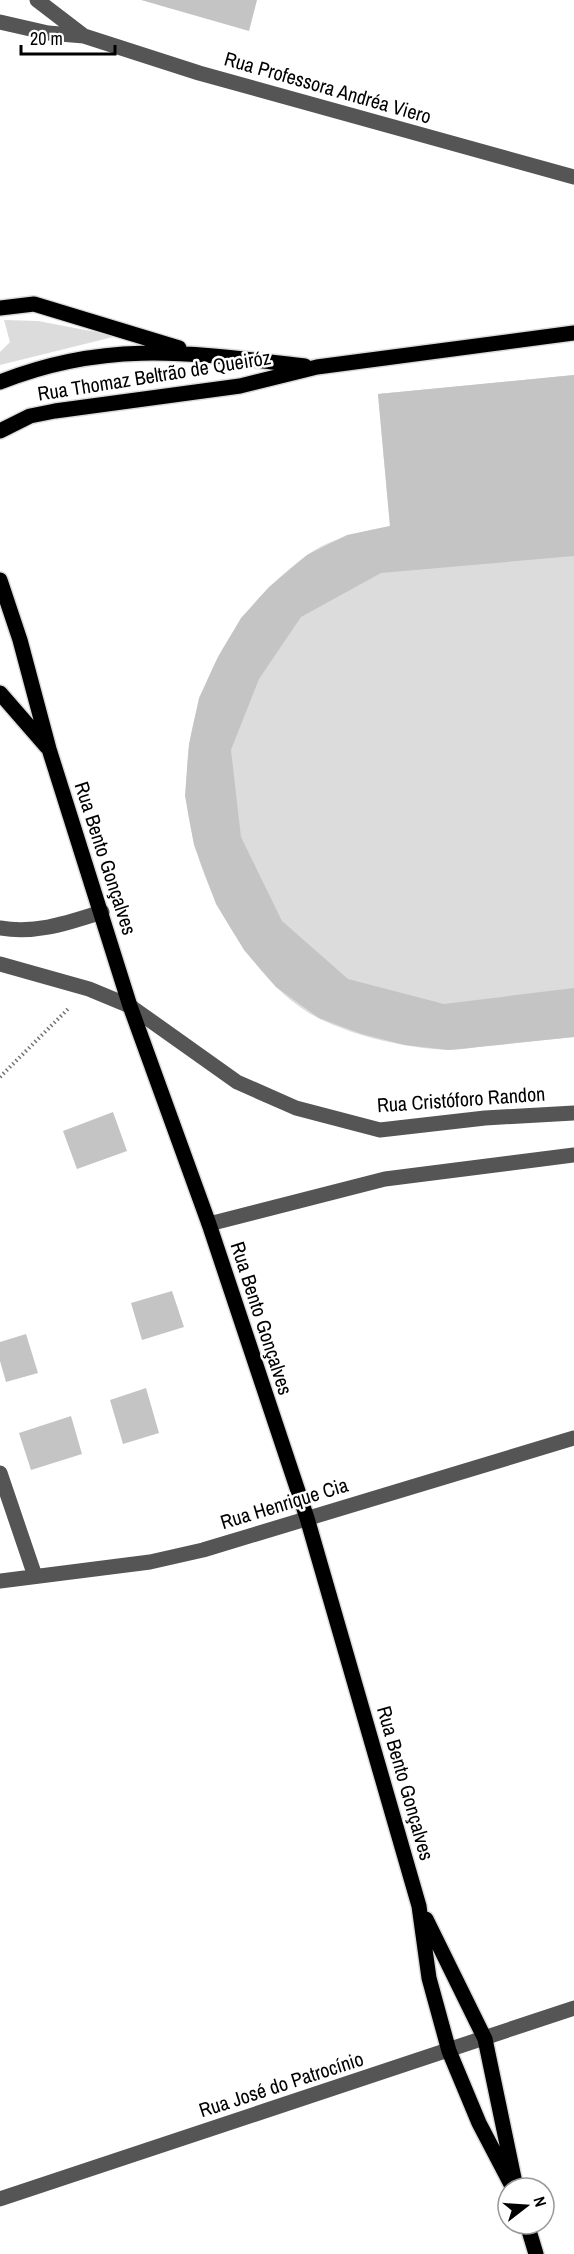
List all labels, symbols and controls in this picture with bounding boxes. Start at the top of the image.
scale bar [21,18,116,56]
text: 20 m [30,26,63,51]
street label: Rua Professora Andréa Viero [221,45,435,129]
street label: Rua Thomaz Beltrão de Queiróz [35,343,273,407]
street label: Rua Bento Gonçalves [69,778,143,938]
street label: Rua Cristóforo Randon [376,1080,546,1118]
street label: Rua Bento Gonçalves [225,1238,299,1398]
street label: Rua Henrique Cia [217,1471,351,1535]
street label: Rua Bento Gonçalves [371,1703,441,1863]
street label: Rua José do Patrocínio [195,2045,367,2123]
north arrow [496,2176,556,2236]
text: N [528,2194,552,2209]

